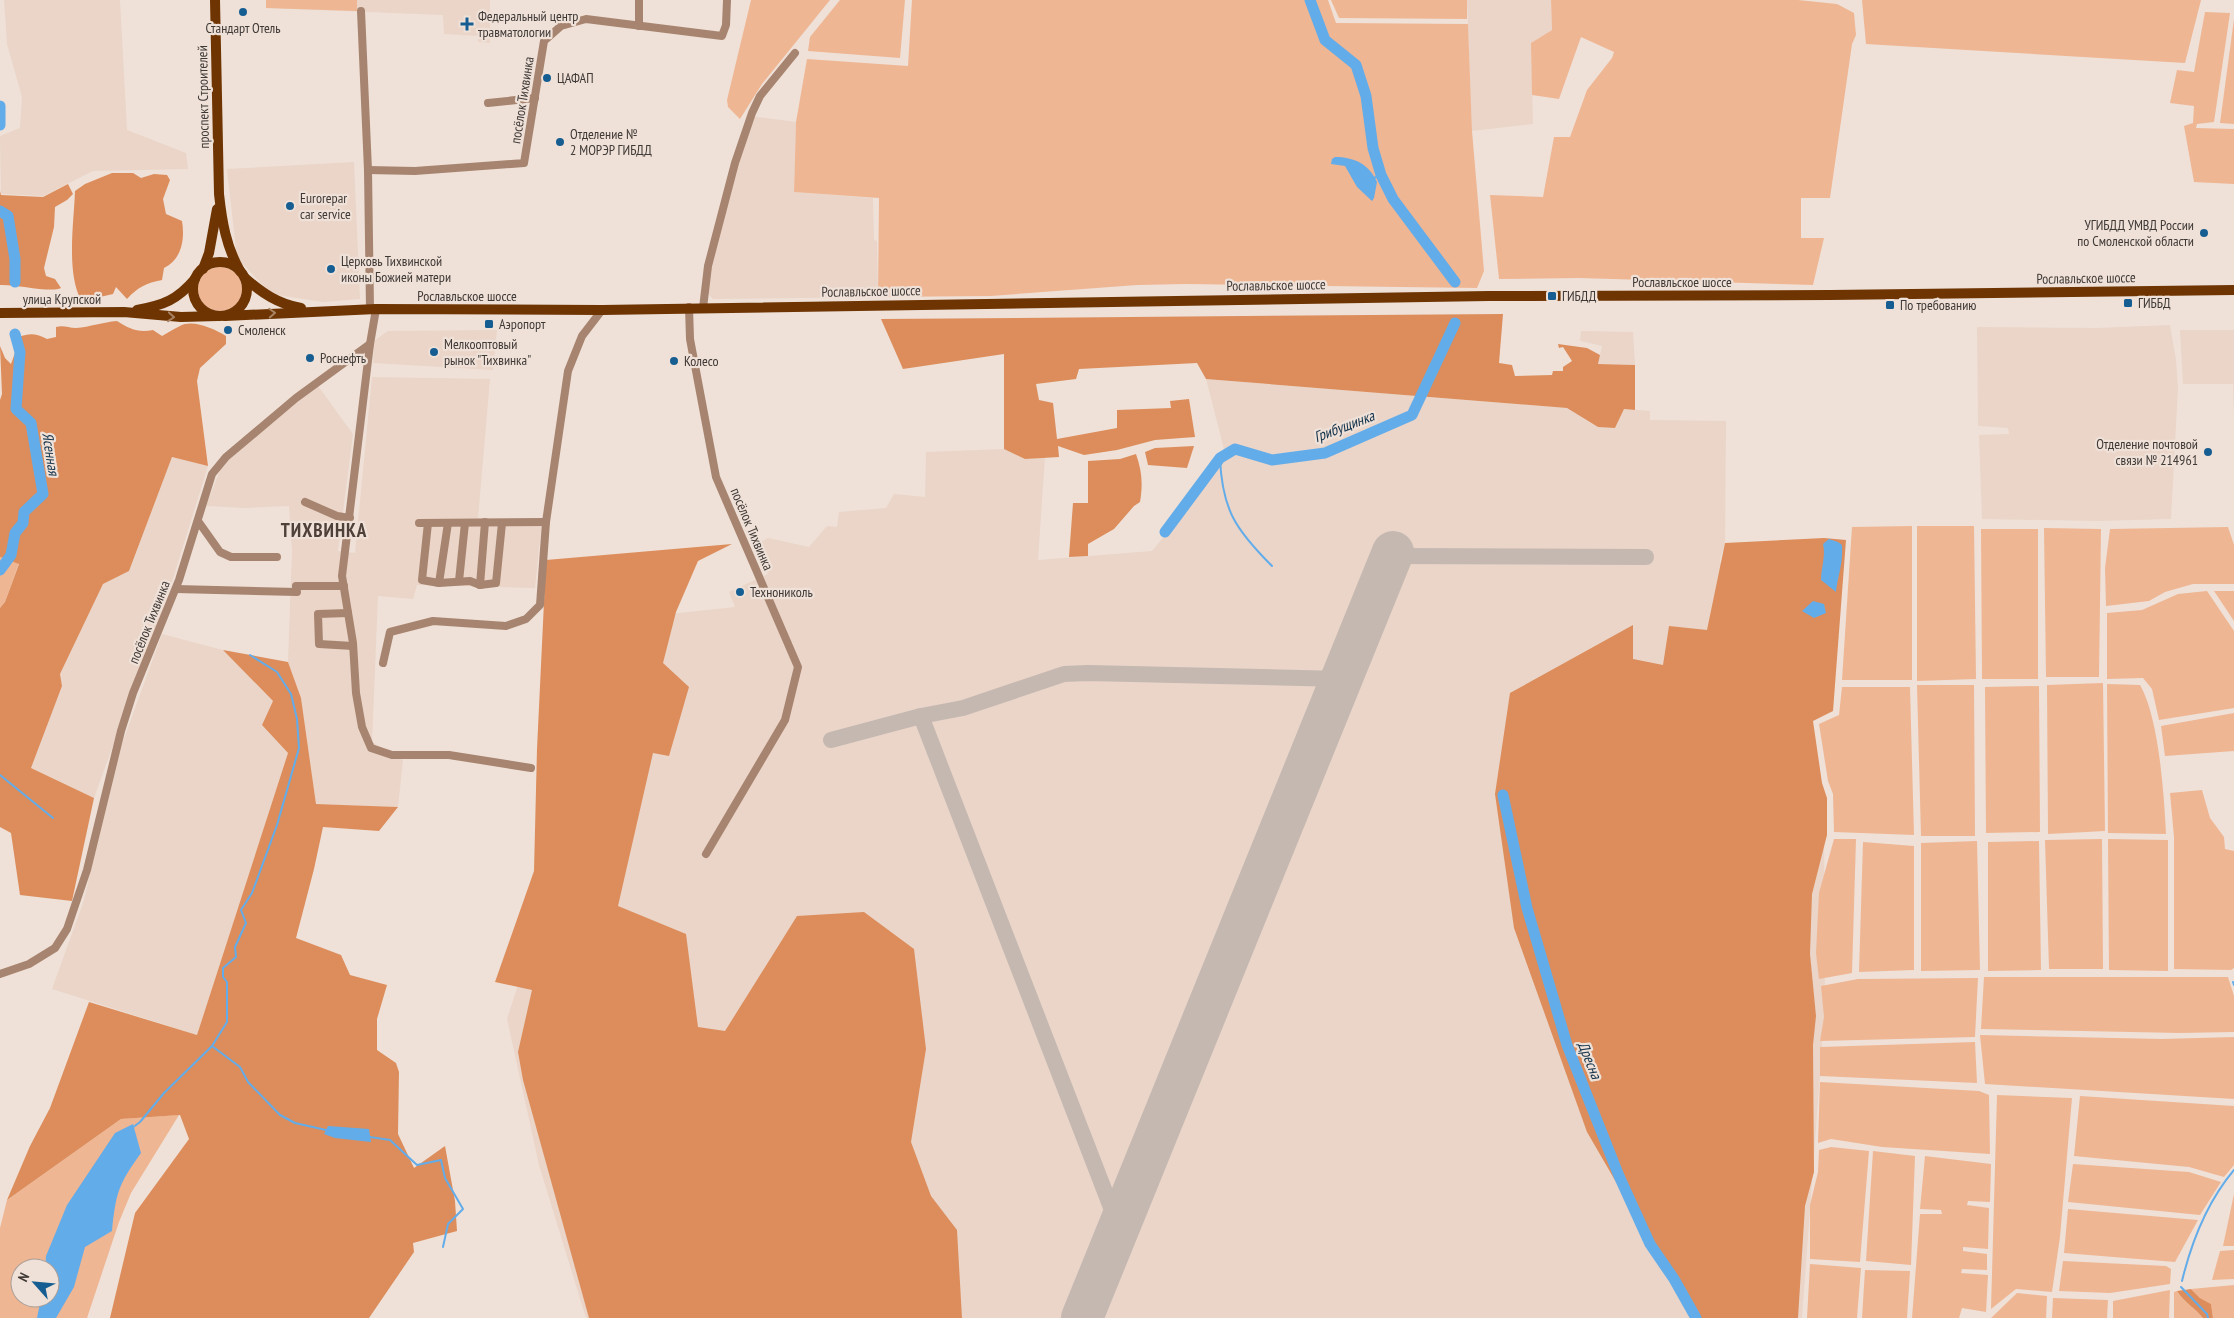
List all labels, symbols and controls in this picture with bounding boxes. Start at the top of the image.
marker: Стандарт Отель [237,6,249,18]
place label: Федеральный центр травматологии [478,7,578,41]
marker: Федеральный центр травматологии [460,17,474,31]
place label: Стандарт Отель [205,19,281,37]
street label: проспект Строителей [193,45,213,149]
street label: посёлок Тихвинка [506,55,538,145]
place label: ЦАФАП [557,69,594,87]
marker: ЦАФАП [541,72,553,84]
place label: Отделение № 2 МОРЭР ГИБДД [570,125,652,159]
marker: Отделение № 2 МОРЭР ГИБДД [554,136,566,148]
place label: Eurorepar car service [300,189,351,223]
marker: Eurorepar car service [284,200,296,212]
place label: УГИБДД УМВД России по Смоленской области [2077,216,2194,250]
marker: УГИБДД УМВД России по Смоленской области [2198,227,2210,239]
place label: Церковь Тихвинской иконы Божией матери [341,252,451,286]
marker: Церковь Тихвинской иконы Божией матери [325,263,337,275]
street label: Рославльское шоссе [2036,268,2136,288]
street label: Рославльское шоссе [1632,273,1732,291]
street label: Рославльское шоссе [1226,275,1326,295]
street label: Рославльское шоссе [821,281,921,301]
street label: Рославльское шоссе [417,287,517,305]
place label: ГИБДД [1562,287,1597,305]
street label: улица Крупской [23,290,101,308]
marker: ГИБДД [1546,290,1558,302]
place label: ГИББД [2138,294,2171,312]
place label: По требованию [1900,296,1976,314]
marker: ГИББД [2122,297,2134,309]
marker: По требованию [1884,299,1896,311]
one-way arrow [268,308,276,319]
one-way arrow [167,311,175,322]
place label: Аэропорт [499,315,546,333]
marker: Аэропорт [483,318,495,330]
place label: Смоленск [238,321,286,339]
marker: Смоленск [222,324,234,336]
place label: Мелкооптовый рынок "Тихвинка" [444,335,531,369]
marker: Мелкооптовый рынок "Тихвинка" [428,346,440,358]
place label: Роснефть [320,349,366,367]
marker: Роснефть [304,352,316,364]
place label: Колесо [684,352,718,370]
marker: Колесо [668,355,680,367]
water label: Грибущинка [1311,405,1378,446]
water label: Ясенная [38,431,64,478]
place label: Отделение почтовой связи № 214961 [2096,435,2198,469]
marker: Отделение почтовой связи № 214961 [2202,446,2214,458]
street label: посёлок Тихвинка [727,485,777,573]
district label: ТИХВИНКА [281,518,367,542]
street label: посёлок Тихвинка [124,578,174,666]
place label: Технониколь [750,583,813,601]
marker: Технониколь [734,586,746,598]
water label: Дресна [1574,1038,1606,1082]
north arrow [10,1258,60,1308]
text: N [14,1270,33,1285]

